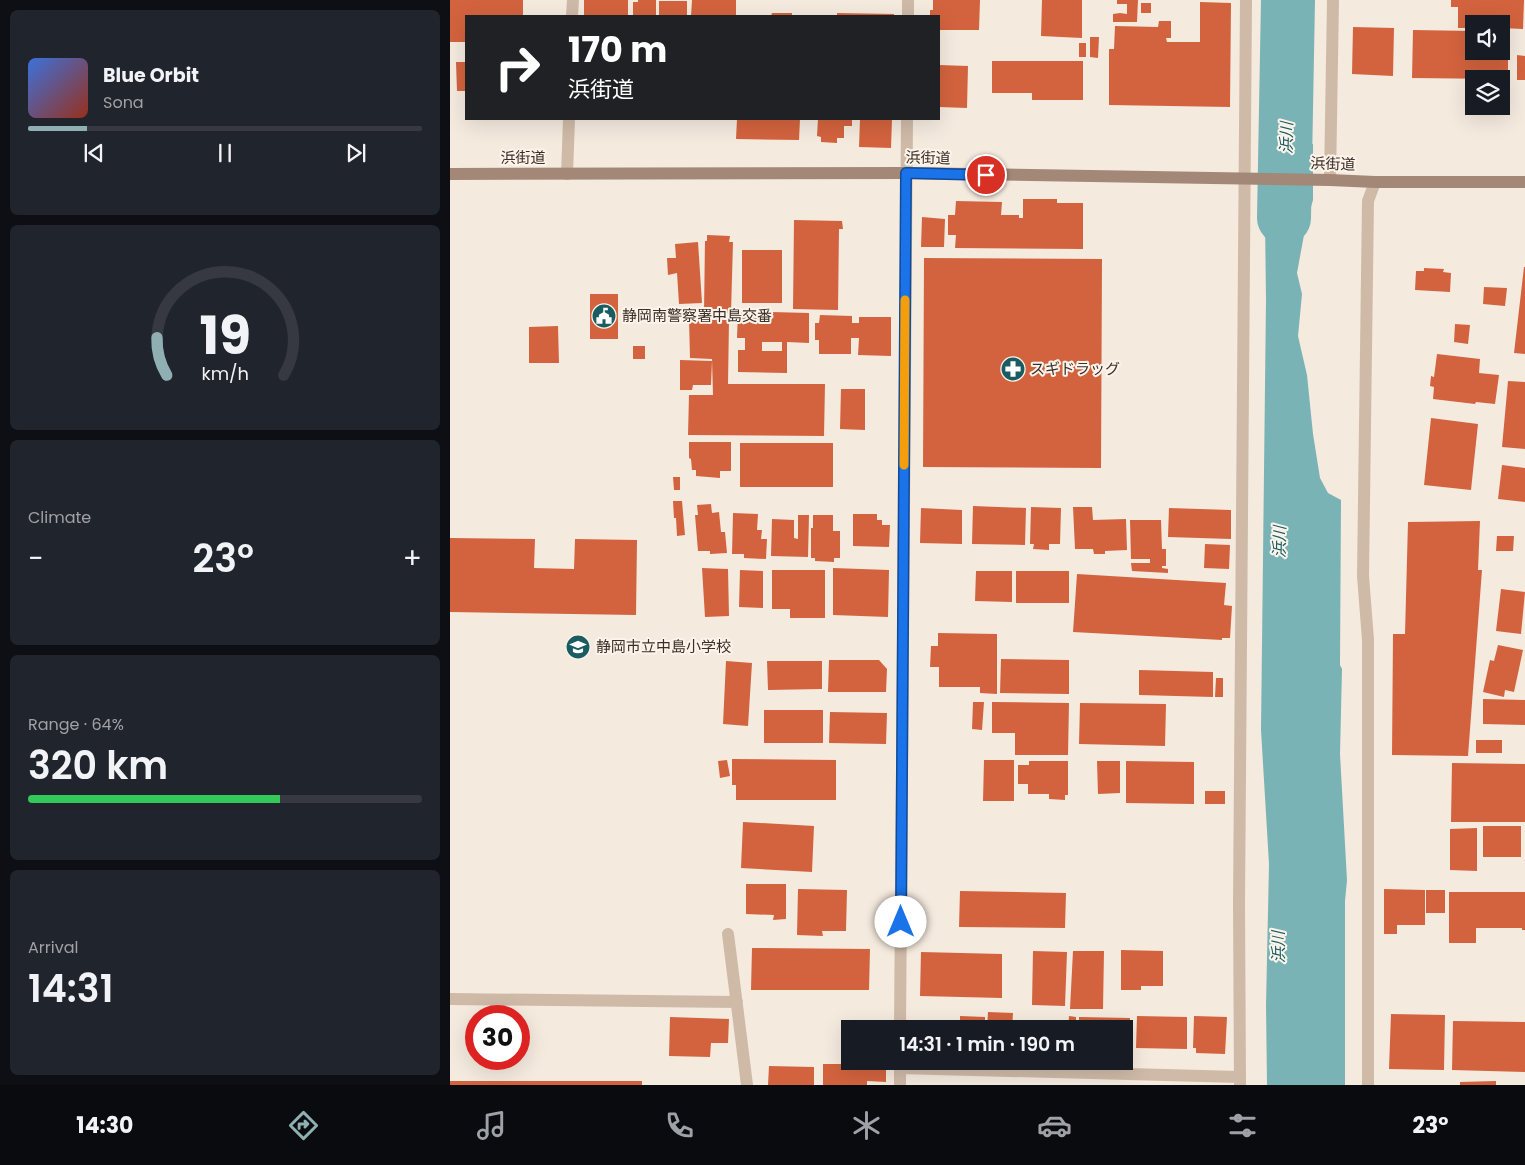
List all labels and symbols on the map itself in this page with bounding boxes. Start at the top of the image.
water label: 浜川 [1275,120,1298,154]
street label: 浜街道 [500,147,546,168]
street label: 浜街道 [905,147,951,168]
street label: 浜街道 [1310,152,1356,175]
pin [965,154,1007,196]
public building icon: 静岡南警察署中島交番 [591,303,617,329]
place label: 静岡南警察署中島交番 [622,305,772,326]
pharmacy icon: スギドラッグ [1000,356,1026,382]
place label: スギドラッグ [1030,358,1120,379]
water label: 浜川 [1268,524,1291,558]
school or university icon: 静岡市立中島小学校 [565,634,591,660]
place label: 静岡市立中島小学校 [596,636,731,657]
position arrow [874,895,926,947]
water label: 浜川 [1267,929,1290,963]
speed limit sign: 30 [465,1005,530,1070]

